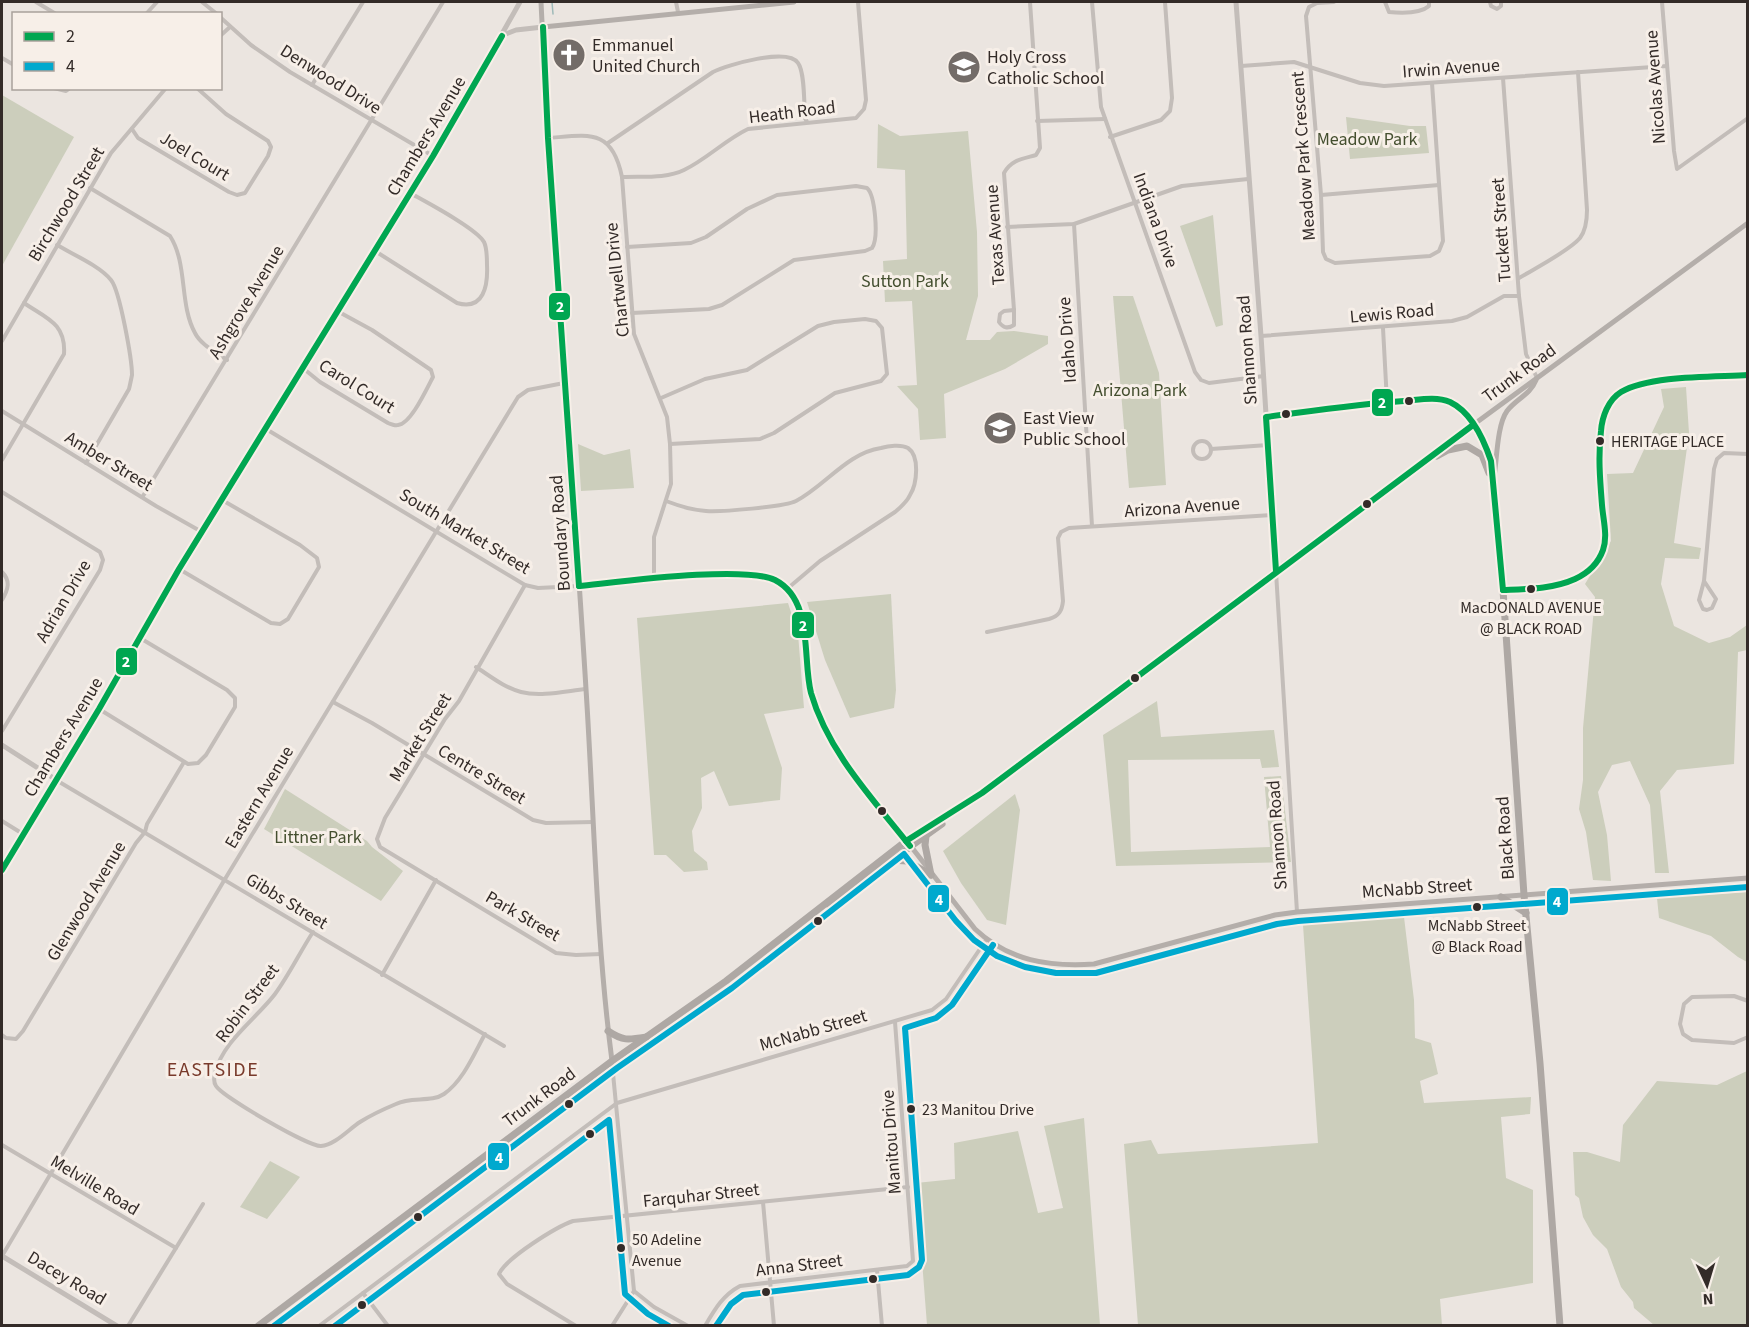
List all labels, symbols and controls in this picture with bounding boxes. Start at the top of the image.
legend [12,12,222,90]
text: 2 [66,24,75,49]
street label: Nicolas Avenue [1639,29,1672,145]
place label: Emmanuel United Church [592,33,700,79]
church icon: Emmanuel United Church [551,37,587,73]
street label: Denwood Drive [275,38,386,120]
place label: Holy Cross Catholic School [987,45,1104,91]
school or university icon: Holy Cross Catholic School [946,49,982,85]
street label: Irwin Avenue [1401,53,1501,84]
text: 4 [66,54,75,79]
street label: Meadow Park Crescent [1285,70,1322,242]
street label: Chambers Avenue [381,72,472,201]
street label: Heath Road [747,95,837,130]
street label: Joel Court [155,126,234,187]
park label: Meadow Park [1317,127,1417,152]
street label: Birchwood Street [22,142,111,266]
street label: Indiana Drive [1127,169,1184,271]
street label: Tuckett Street [1485,177,1518,283]
street label: Texas Avenue [980,184,1011,286]
street label: Chartwell Drive [599,221,636,338]
street label: Ashgrove Avenue [203,241,290,364]
park label: Sutton Park [861,269,949,294]
line badge: 2 [548,292,571,321]
street label: Shannon Road [1231,294,1264,406]
text: 2 [556,296,564,318]
street label: Idaho Drive [1052,296,1083,384]
street label: Lewis Road [1349,297,1435,330]
street label: Trunk Road [1477,338,1561,409]
street label: Carol Court [314,353,400,420]
park label: Arizona Park [1093,378,1187,403]
line badge: 2 [1371,388,1394,417]
text: 2 [1378,392,1386,414]
unlabelled marker [1403,395,1415,407]
place label: East View Public School [1023,406,1125,452]
unlabelled marker [1280,408,1292,420]
school or university icon: East View Public School [982,410,1018,446]
street label: Amber Street [60,425,157,498]
place label: HERITAGE PLACE [1611,431,1724,453]
marker: HERITAGE PLACE [1594,435,1606,447]
street label: Boundary Road [544,474,577,592]
street label: South Market Street [394,482,535,581]
street label: Arizona Avenue [1123,491,1241,524]
unlabelled marker [1361,498,1373,510]
street label: Adrian Drive [30,555,97,647]
marker: MacDONALD AVENUE @ BLACK ROAD [1525,583,1537,595]
place label: MacDONALD AVENUE @ BLACK ROAD [1460,597,1602,640]
line badge: 2 [791,611,815,639]
text: 2 [799,615,807,637]
line badge: 2 [115,647,138,676]
text: 2 [122,651,130,673]
unlabelled marker [1129,672,1141,684]
street label: Chambers Avenue [18,673,109,802]
street label: Market Street [383,688,458,787]
street label: Centre Street [433,738,531,811]
street label: Eastern Avenue [219,741,300,853]
street label: Shannon Road [1261,779,1294,891]
street label: Black Road [1490,795,1521,881]
unlabelled marker [876,805,888,817]
park label: Littner Park [274,825,362,850]
street label: Glenwood Avenue [41,837,132,966]
street label: Gibbs Street [241,867,332,936]
street label: McNabb Street [1361,872,1473,905]
line badge: 4 [927,884,950,913]
street label: Park Street [481,885,565,948]
line badge: 4 [1546,887,1569,916]
text: 4 [935,889,944,911]
text: 4 [1553,891,1562,913]
marker: McNabb Street @ Black Road [1471,901,1483,913]
unlabelled marker [812,915,824,927]
place label: McNabb Street @ Black Road [1428,915,1527,958]
street label: Robin Street [210,959,285,1048]
street label: McNabb Street [757,1003,870,1058]
district label: EASTSIDE [167,1056,259,1084]
street label: Trunk Road [497,1062,581,1133]
street label: Manitou Drive [875,1089,908,1195]
unlabelled marker [563,1098,575,1110]
place label: 23 Manitou Drive [922,1099,1034,1121]
marker: 23 Manitou Drive [905,1103,917,1115]
unlabelled marker [584,1128,596,1140]
line badge: 4 [487,1142,510,1171]
text: 4 [495,1147,504,1169]
street label: Melville Road [46,1149,144,1222]
street label: Farquhar Street [642,1177,761,1214]
unlabelled marker [412,1211,424,1223]
place label: 50 Adeline Avenue [632,1229,701,1272]
marker: 50 Adeline Avenue [615,1242,627,1254]
street label: Dacey Road [23,1245,111,1312]
street label: Anna Street [754,1248,844,1283]
north arrow [1677,1255,1737,1315]
unlabelled marker [867,1273,879,1285]
unlabelled marker [760,1286,772,1298]
text: N [1702,1288,1714,1310]
unlabelled marker [356,1299,368,1311]

